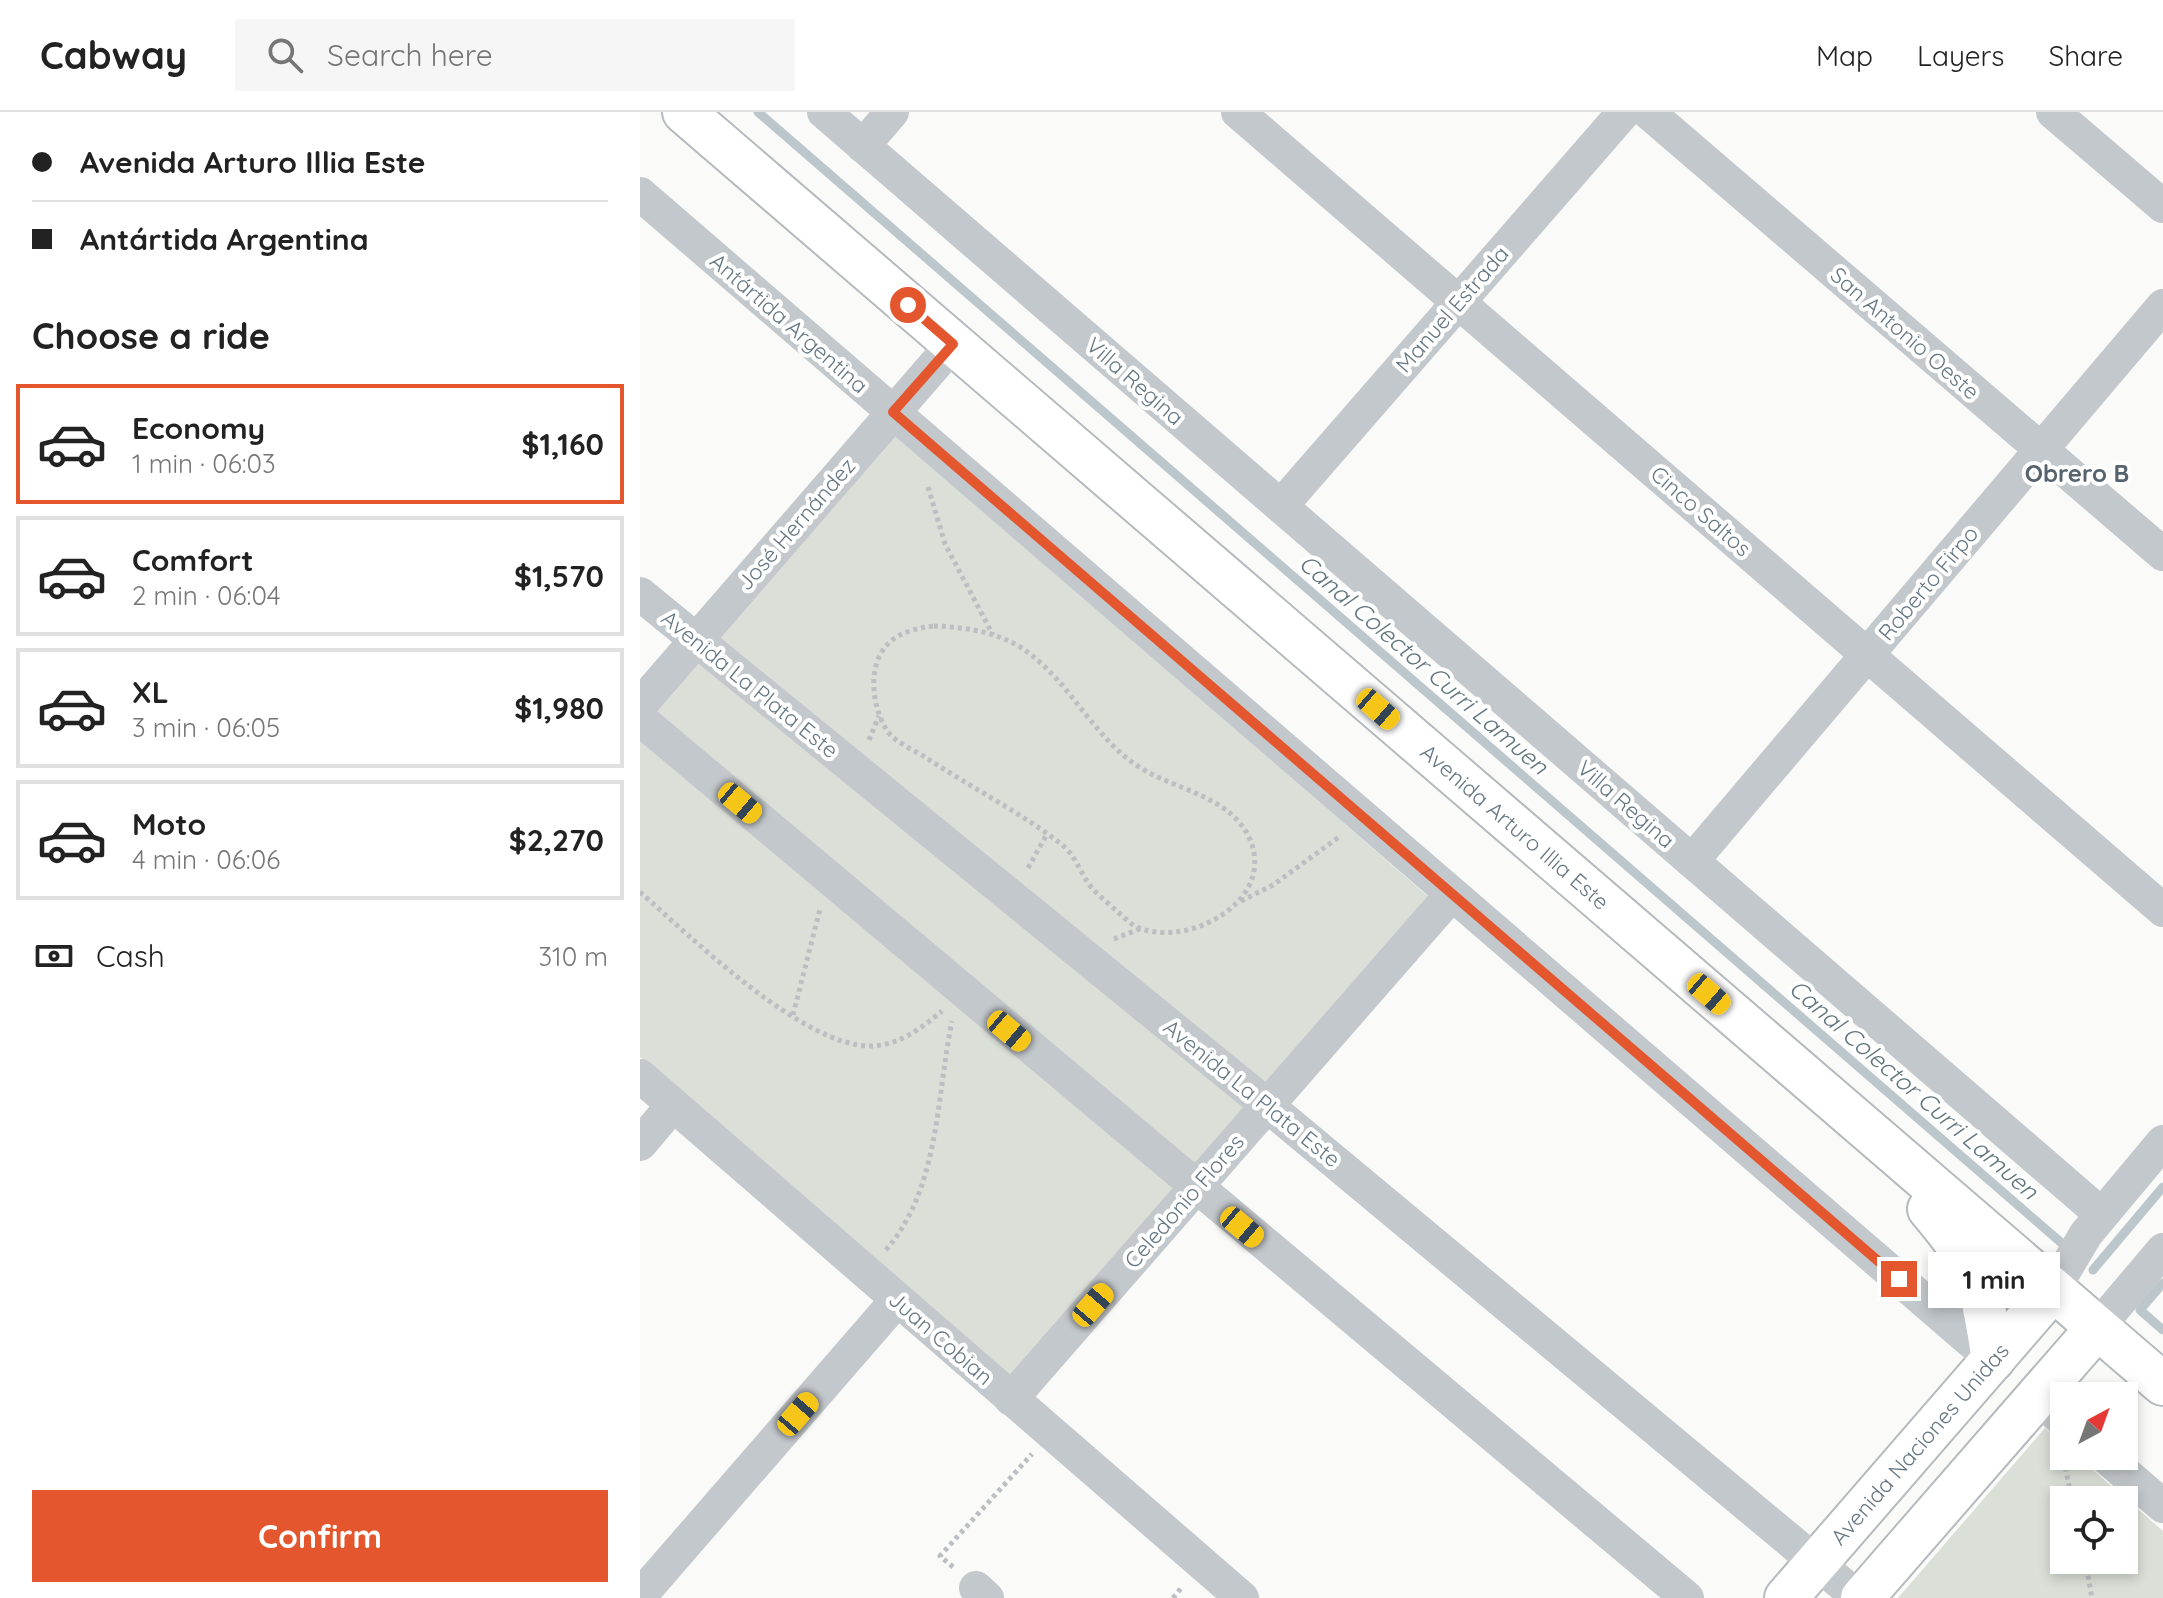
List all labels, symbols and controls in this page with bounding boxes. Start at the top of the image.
search box [235,19,795,91]
text: Cabway [40,31,187,79]
icon: search [263,33,307,77]
text: Search here [327,36,493,74]
text: Map [1816,38,1873,73]
text: Layers [1917,38,2004,73]
text: Share [2048,38,2123,73]
text: Avenida Arturo Illia Este [80,143,426,181]
text: Antártida Argentina [80,220,369,258]
street label: Manuel Estrada [1389,240,1515,378]
street label: Antártida Argentina [704,247,874,399]
street label: San Antonio Oeste [1825,261,1985,405]
route start [890,287,926,323]
text: Choose a ride [32,313,270,358]
street label: Villa Regina [1080,331,1190,431]
icon: car [36,408,108,480]
text: Economy [132,409,265,447]
text: $1,160 [522,425,604,463]
text: 1 min · 06:03 [132,447,276,480]
street label: José Hernández [731,452,861,596]
district label: Obrero B [2025,458,2129,488]
street label: Cinco Saltos [1645,460,1757,562]
street label: Roberto Firpo [1872,520,1984,646]
icon: car [36,540,108,612]
text: Comfort [132,541,253,579]
water label: Canal Colector Curri Lamuen [1293,548,1556,781]
text: $1,570 [514,557,604,595]
text: 2 min · 06:04 [132,579,281,612]
street label: Avenida La Plata Este [656,604,844,764]
icon: car [36,672,108,744]
text: XL [132,673,169,711]
car [1352,684,1404,734]
text: $1,980 [514,689,604,727]
text: 3 min · 06:05 [132,711,280,744]
street label: Avenida Arturo Illia Este [1415,738,1615,916]
street label: Villa Regina [1571,754,1681,854]
car [714,778,766,828]
icon: car [36,804,108,876]
text: Moto [132,805,206,843]
text: $2,270 [509,821,604,859]
text: 4 min · 06:06 [132,843,280,876]
icon: cash [32,934,76,978]
text: Cash [96,937,165,975]
text: 310 m [538,940,608,973]
car [1683,969,1735,1019]
water label: Canal Colector Curri Lamuen [1783,973,2046,1206]
car [983,1006,1035,1056]
street label: Avenida La Plata Este [1158,1013,1346,1173]
street label: Celedonio Flores [1118,1128,1250,1274]
car [1216,1202,1268,1252]
callout: 1 min [1927,1251,2059,1307]
route end [1881,1261,1917,1297]
text: 1 min [1963,1263,2026,1296]
car [1068,1279,1118,1331]
street label: Juan Cobian [883,1285,999,1391]
street label: Avenida Naciones Unidas [1824,1337,2015,1551]
north arrow [2050,1382,2138,1470]
map controls [2050,1382,2138,1574]
car [773,1388,823,1440]
button: locate [2050,1486,2138,1574]
button: Confirm [32,1490,608,1582]

